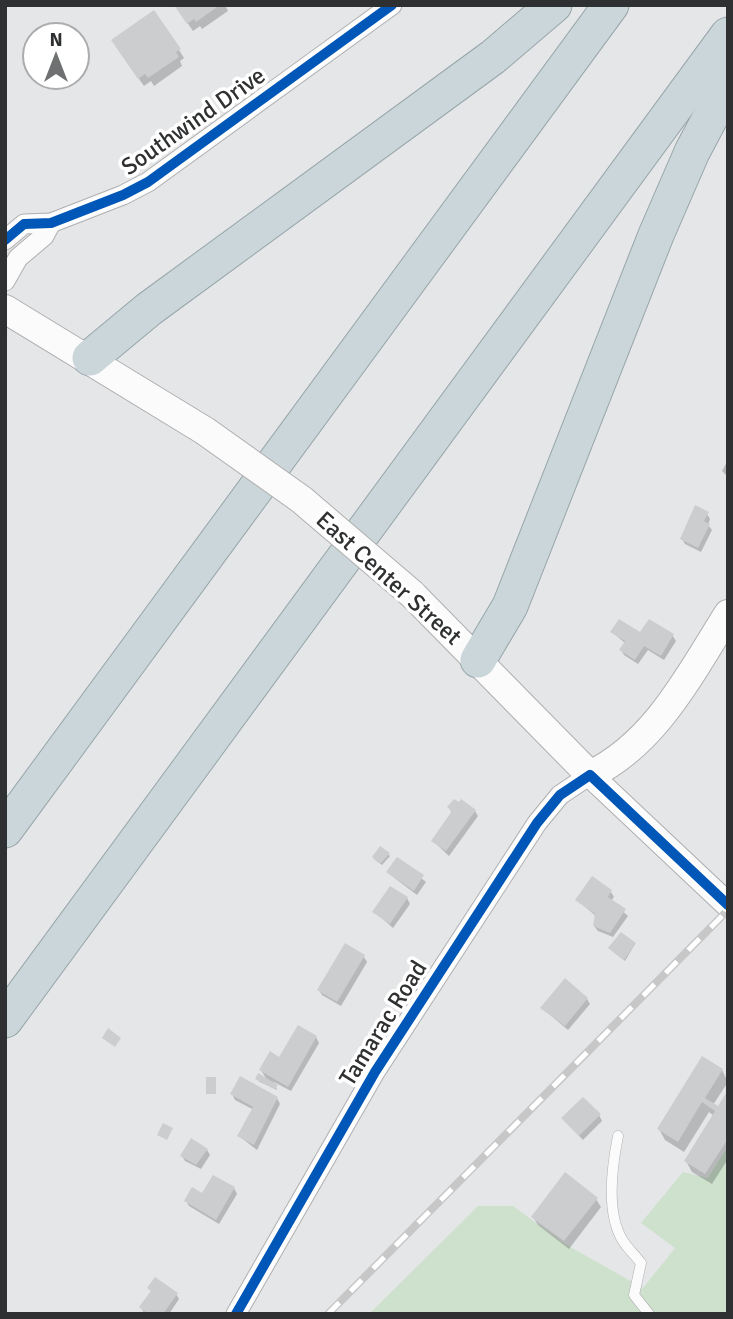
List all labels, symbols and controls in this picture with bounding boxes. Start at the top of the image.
north arrow [21,21,91,91]
text: N [49,28,63,52]
street label: Southwind Drive [115,60,271,182]
street label: East Center Street [310,505,468,651]
street label: Tamarac Road [333,955,433,1091]

